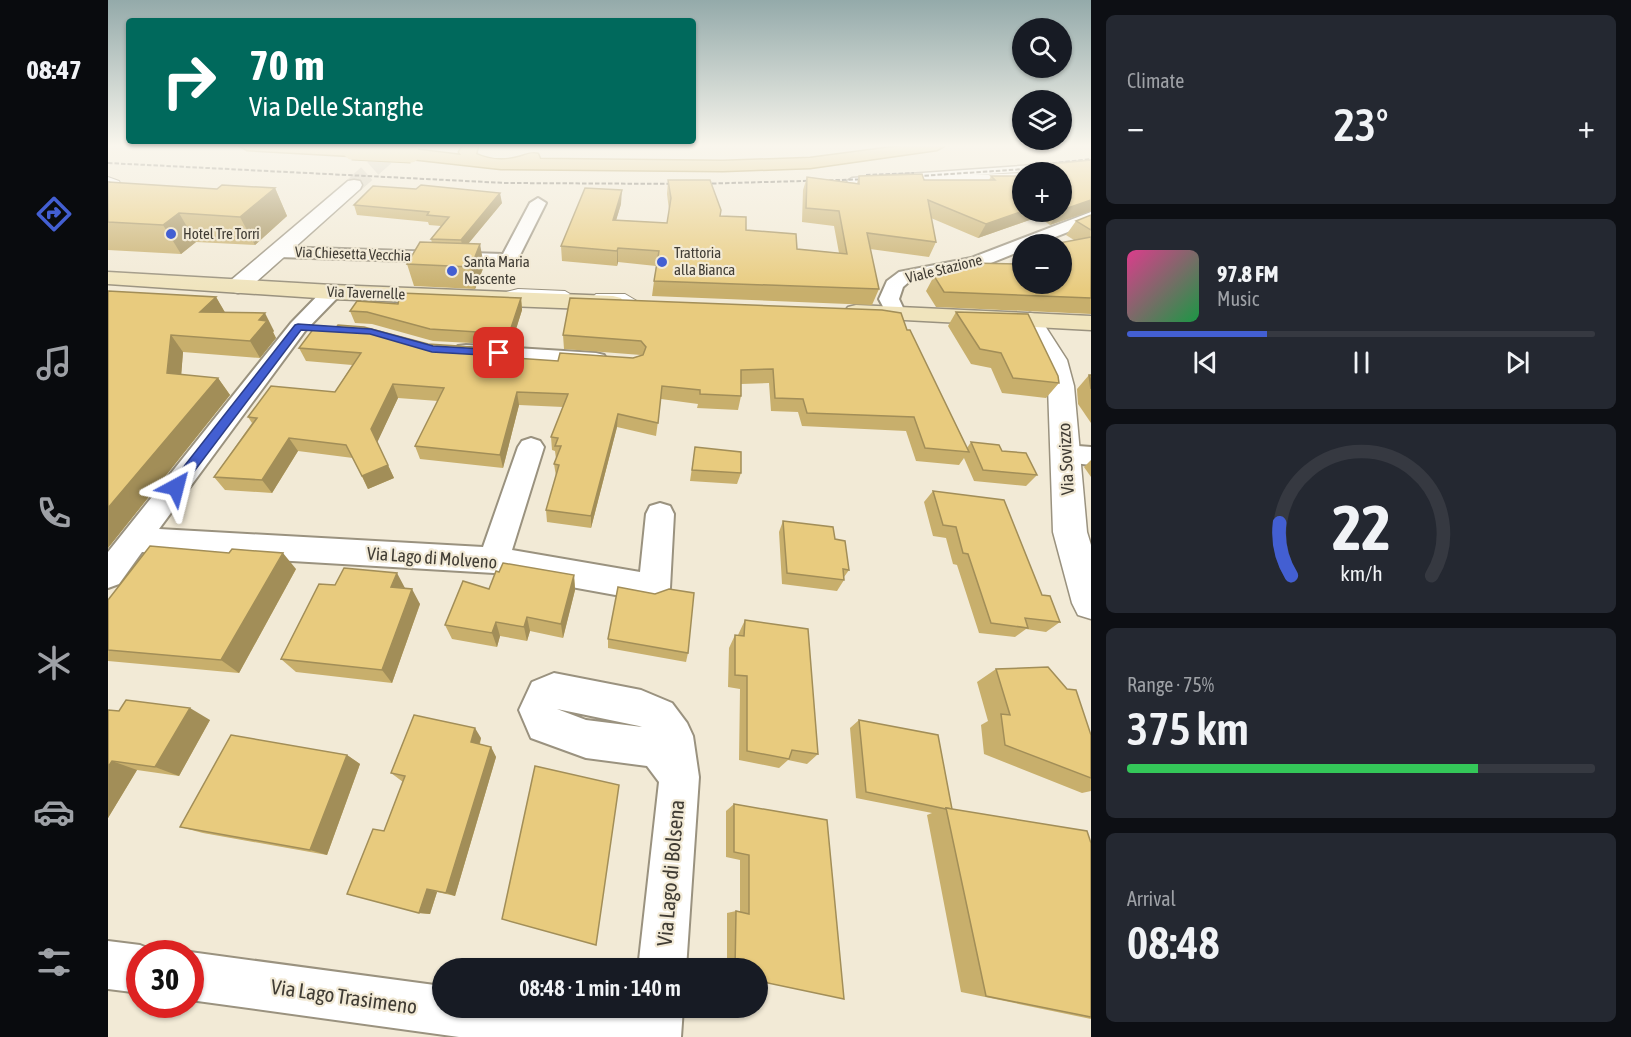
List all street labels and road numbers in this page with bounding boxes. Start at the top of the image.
street label: Via Chiesetta Vecchia [295,243,411,264]
street label: Viale Stazione [904,251,984,286]
street label: Via Tavernelle [327,283,406,302]
street label: Via Sovizzo [1053,422,1078,496]
street label: Via Lago di Molveno [366,542,498,573]
street label: Via Lago di Bolsena [652,799,688,947]
street label: Via Lago Trasimeno [269,974,419,1018]

